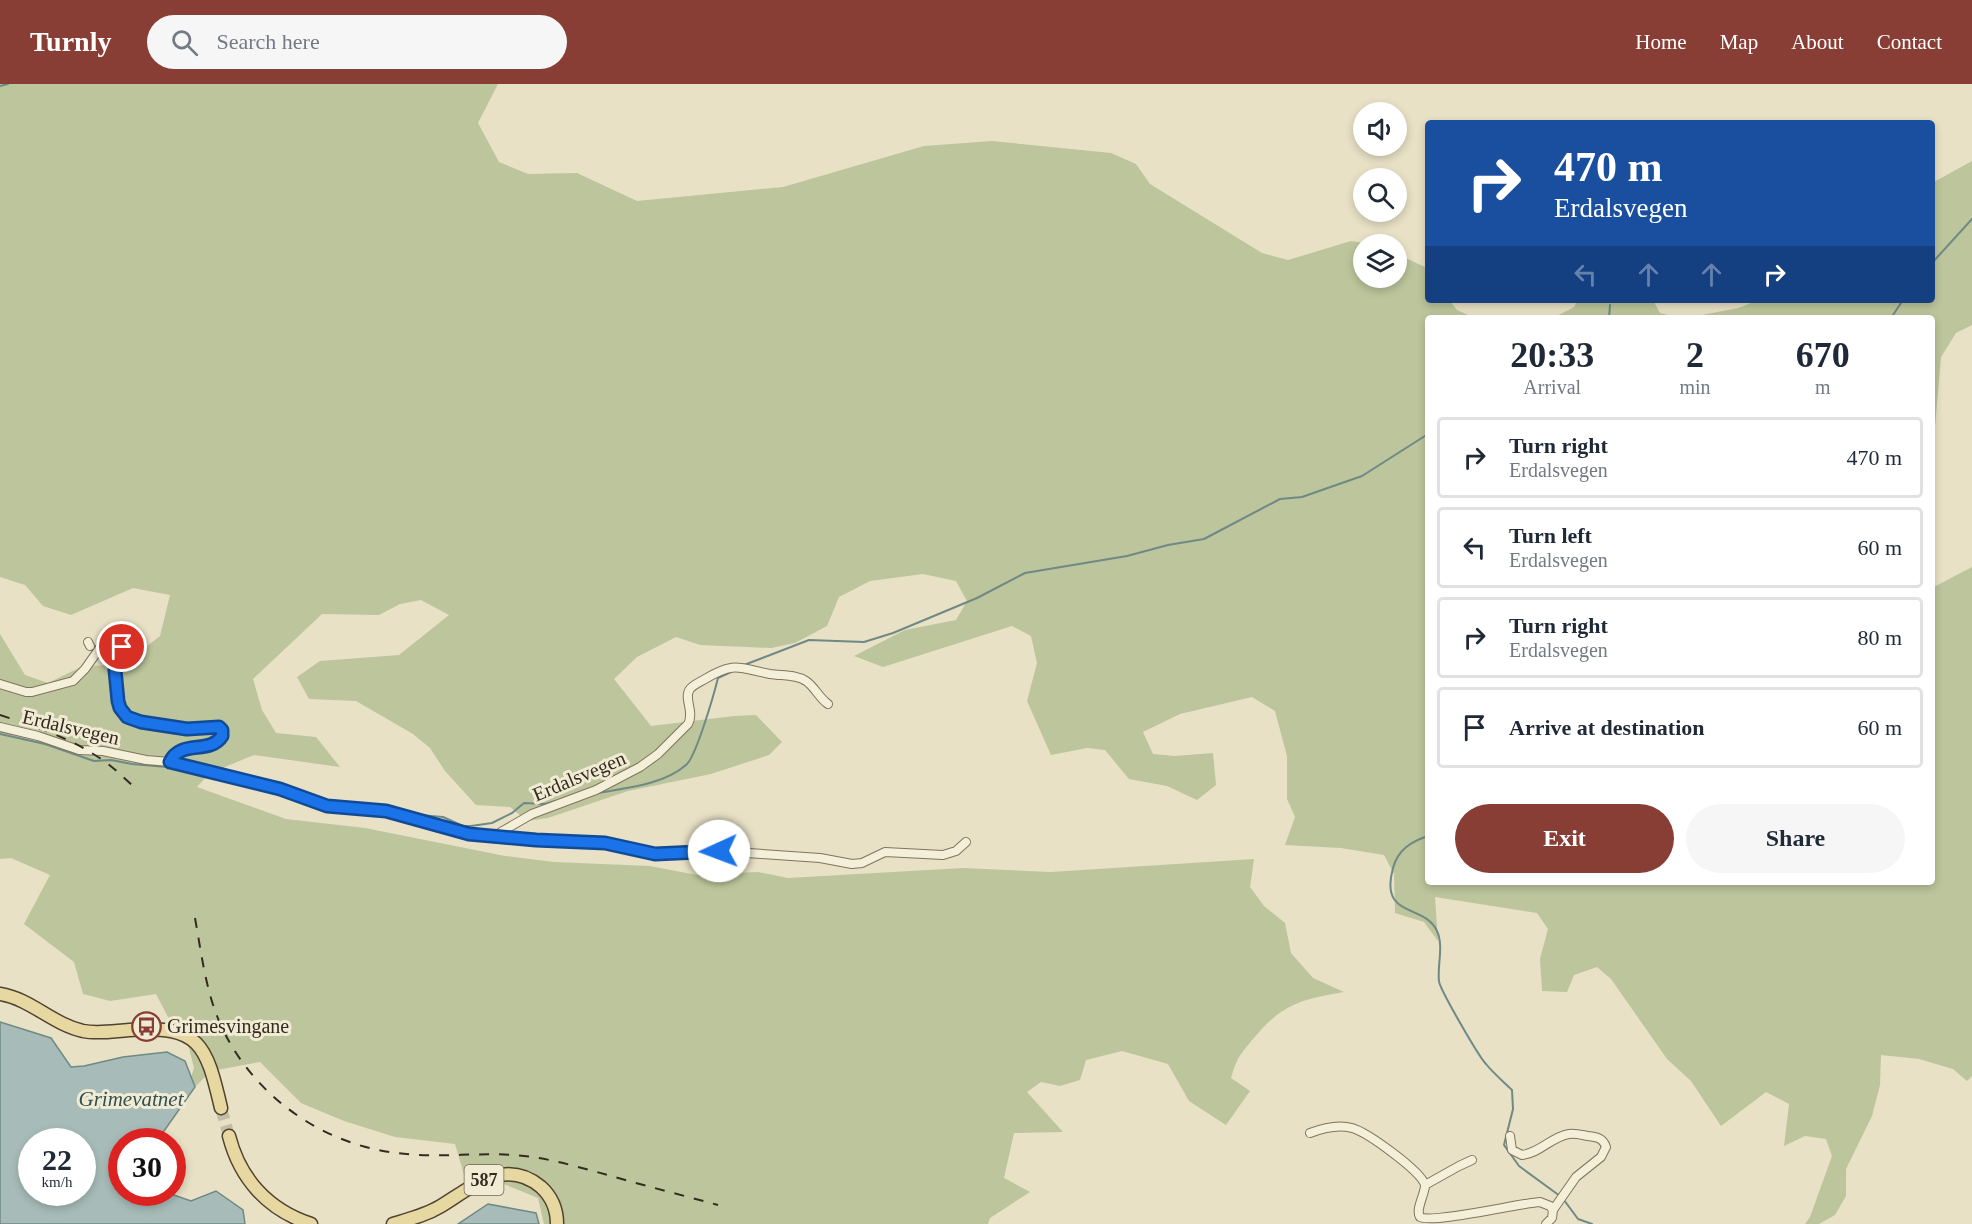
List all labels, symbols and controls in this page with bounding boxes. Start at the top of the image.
search box [147,15,567,69]
text: Turnly [30,26,111,57]
icon: search [168,26,201,59]
text: Search here [216,29,320,54]
text: Home [1635,30,1687,54]
text: Map [1720,30,1758,54]
text: About [1791,30,1844,54]
text: Contact [1877,30,1942,54]
map controls [1353,102,1407,288]
button: sound [1353,102,1407,156]
icon: right [1455,144,1533,222]
text: 470 m [1554,144,1663,190]
button: search [1353,168,1407,222]
text: Erdalsvegen [1554,193,1687,223]
button: layers [1353,234,1407,288]
icon: left [1569,258,1602,291]
icon: ahead [1632,258,1665,291]
icon: ahead [1695,258,1728,291]
icon: right [1758,258,1791,291]
text: 20:33 [1510,335,1594,375]
text: 2 [1686,335,1704,375]
text: 670 [1796,335,1850,375]
text: Arrival [1523,376,1581,398]
text: min [1679,376,1711,398]
text: m [1815,376,1831,398]
text: Turn right [1509,433,1608,458]
icon: right [1458,441,1491,474]
text: 470 m [1846,445,1902,470]
text: Erdalsvegen [1509,459,1608,481]
text: Turn left [1509,523,1592,548]
icon: left [1458,531,1491,564]
text: 60 m [1857,535,1902,560]
text: Erdalsvegen [1509,549,1608,571]
text: Turn right [1509,613,1608,638]
pin [96,621,147,672]
icon: right [1458,621,1491,654]
text: 80 m [1857,625,1902,650]
icon: arrive [105,630,138,663]
text: Erdalsvegen [1509,639,1608,661]
street label: Erdalsvegen [20,705,122,750]
icon: arrive [1458,711,1491,744]
text: Arrive at destination [1509,715,1705,740]
text: 60 m [1857,715,1902,740]
street label: Erdalsvegen [529,747,629,806]
button: Exit [1455,804,1674,873]
button: Share [1686,804,1905,873]
position arrow [687,819,751,883]
bus stop icon: Grimesvingane [130,1010,162,1042]
place label: Grimesvingane [167,1015,289,1038]
water label: Grimevatnet [79,1087,185,1111]
speed limit sign: 30 [108,1128,186,1206]
text: 22 [42,1143,72,1176]
road number: 587 [464,1165,504,1195]
text: km/h [42,1174,72,1190]

